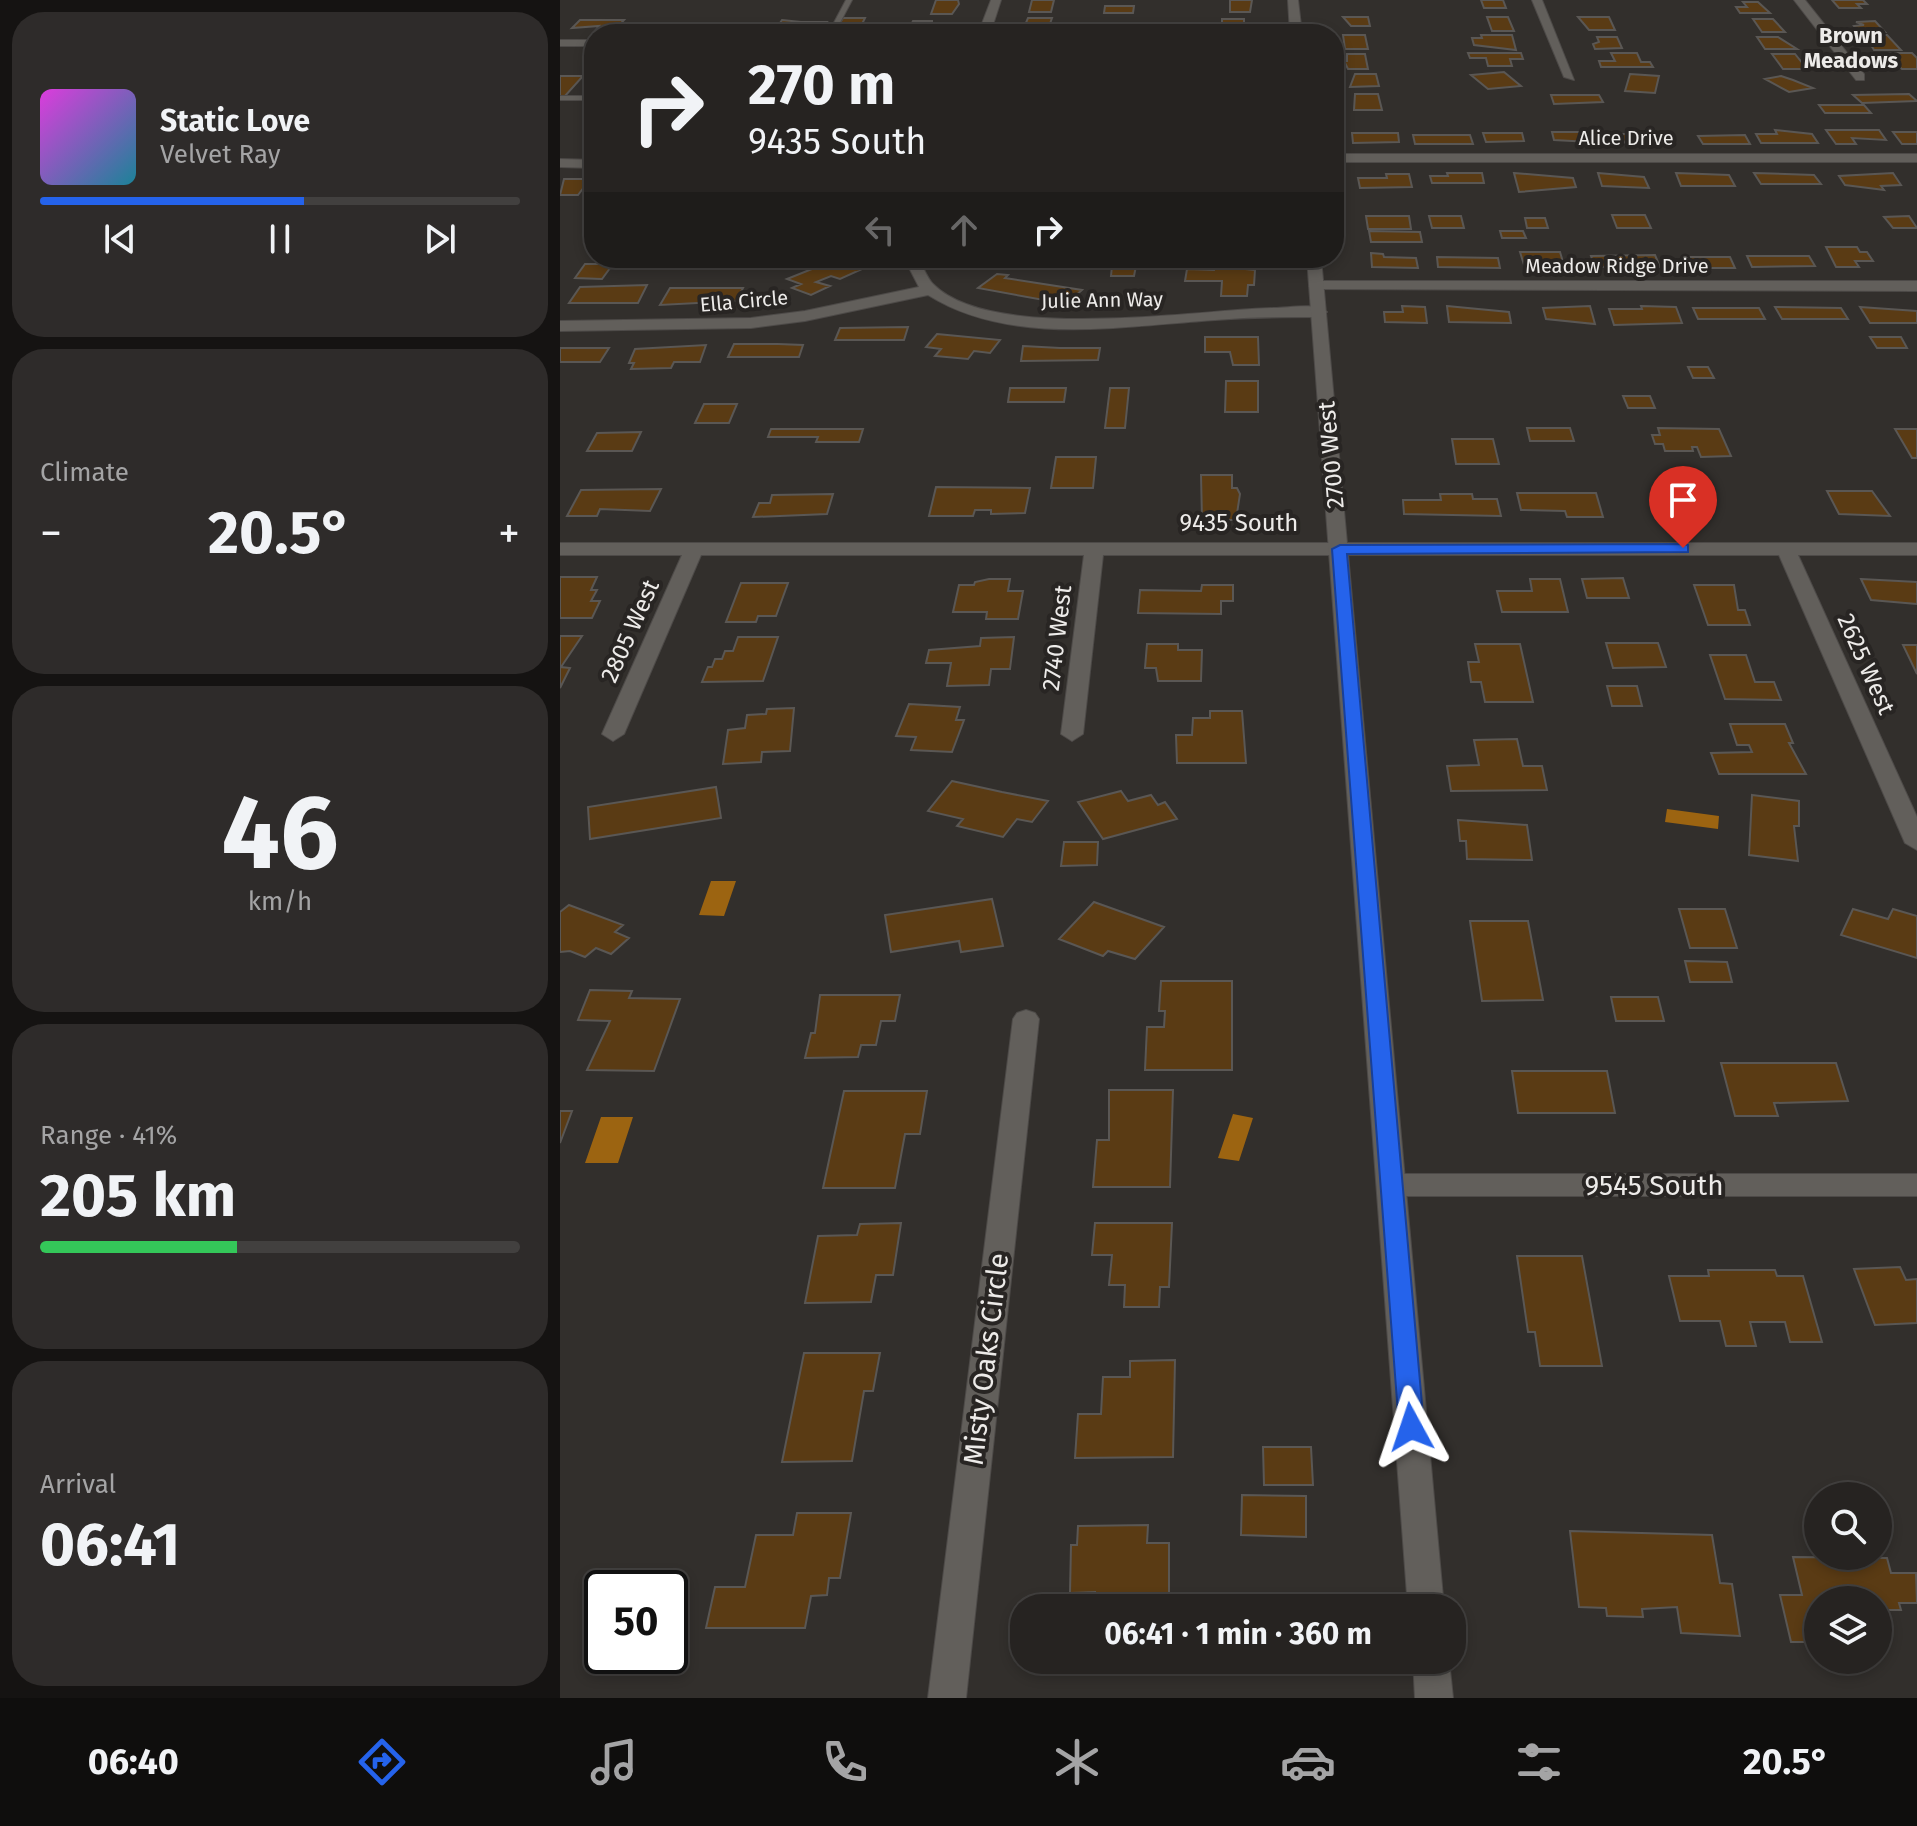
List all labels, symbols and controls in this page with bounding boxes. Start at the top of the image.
district label: Brown Meadows [1804,22,1899,74]
text: 270 m [748,52,895,119]
icon: right [616,56,720,160]
text: Static Love [160,103,310,139]
text: 9435 South [748,120,926,164]
street label: Alice Drive [1578,126,1674,150]
text: Velvet Ray [160,139,280,170]
icon: left [858,208,902,252]
icon: ahead [942,208,986,252]
icon: right [1026,208,1070,252]
icon: previous [98,217,142,261]
icon: pause [258,217,302,261]
icon: next [418,217,462,261]
street label: Meadow Ridge Drive [1525,254,1709,278]
street label: Ella Circle [699,285,789,317]
street label: Julie Ann Way [1041,287,1163,313]
street label: 2700 West [1312,400,1350,510]
text: Climate [40,457,129,488]
pin [1649,466,1717,548]
icon: arrive [1661,478,1705,522]
text: 20.5° [208,497,352,569]
text: − [40,507,62,560]
text: + [498,507,520,560]
street label: 9435 South [1180,509,1298,537]
street label: 2805 West [595,575,665,687]
street label: 2740 West [1037,583,1077,693]
street label: 2625 West [1831,609,1901,719]
text: 46 [221,771,339,896]
text: km/h [248,886,312,917]
text: Range · 41% [40,1120,177,1151]
text: 205 km [40,1160,236,1232]
street label: 9545 South [1584,1169,1724,1202]
street label: Misty Oaks Circle [957,1251,1015,1467]
position arrow [1369,1385,1453,1469]
text: Arrival [40,1469,116,1500]
map controls [1804,1482,1892,1674]
button: search [1804,1482,1892,1570]
text: 06:41 [40,1509,180,1581]
speed limit sign: 50 [584,1570,688,1674]
button: layers [1804,1586,1892,1674]
text: 06:41 · 1 min · 360 m [1104,1616,1372,1652]
icon: directions [354,1734,410,1790]
icon: music [586,1734,642,1790]
icon: phone [817,1734,873,1790]
icon: climate [1049,1734,1105,1790]
icon: car [1280,1734,1336,1790]
icon: filters [1511,1734,1567,1790]
text: 06:40 [88,1740,179,1784]
text: 20.5° [1743,1740,1829,1784]

